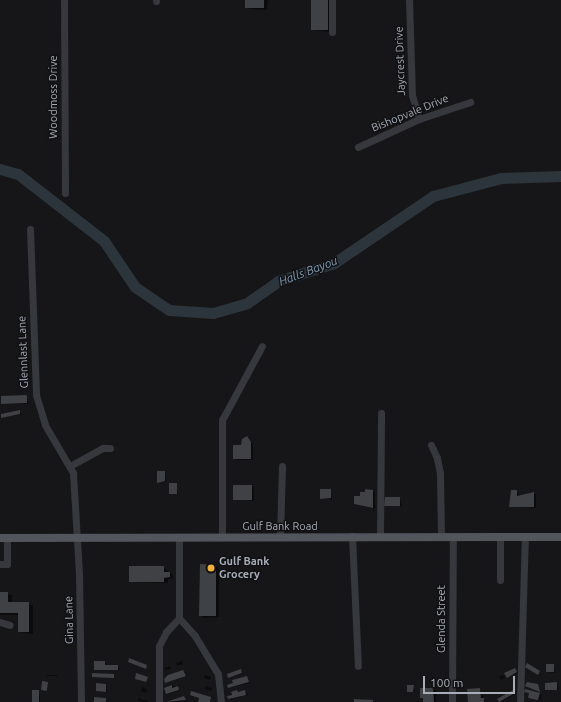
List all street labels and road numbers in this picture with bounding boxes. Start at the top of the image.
street label: Jaycrest Drive [392,26,408,96]
street label: Woodmoss Drive [46,55,60,139]
street label: Bishopvale Drive [369,92,451,134]
street label: Glennlast Lane [15,315,31,389]
street label: Gulf Bank Road [242,519,318,533]
street label: Glenda Street [434,585,448,653]
street label: Gina Lane [62,596,76,644]

